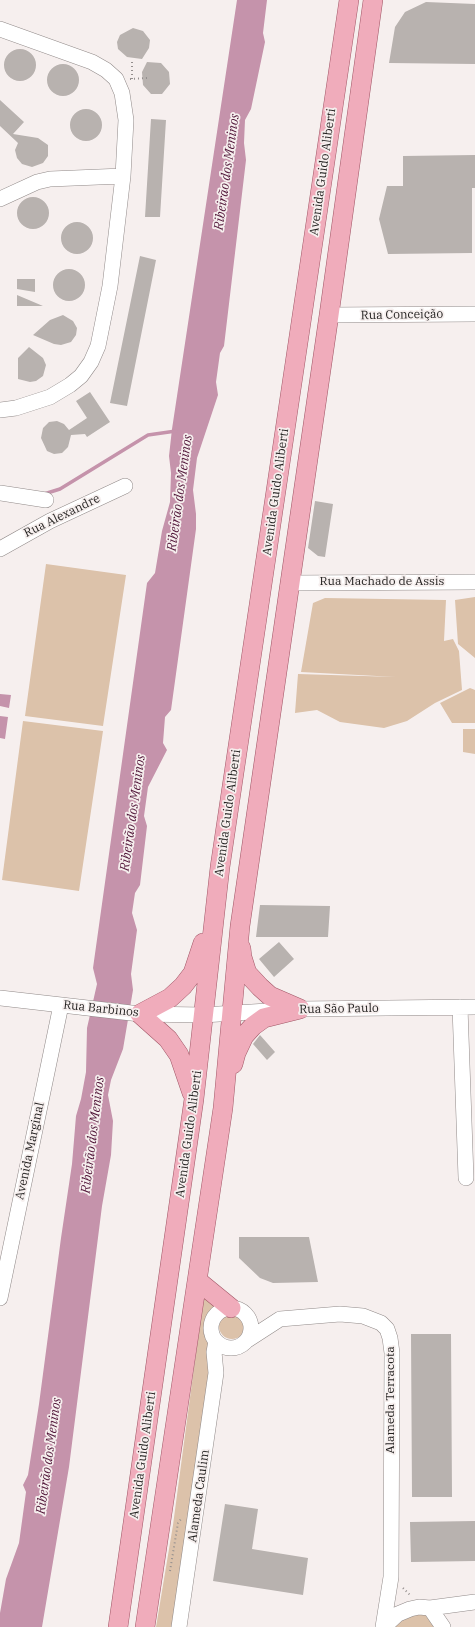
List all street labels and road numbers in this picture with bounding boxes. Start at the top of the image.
street label: Avenida Guido Aliberti [307,108,339,236]
street label: Rua Conceição [361,307,443,323]
street label: Avenida Guido Aliberti [260,428,292,556]
street label: Rua Alexandre [22,491,102,541]
street label: Rua Machado de Assis [320,575,444,589]
street label: Avenida Guido Aliberti [212,749,244,877]
street label: Rua Barbinos [62,998,140,1020]
street label: Rua São Paulo [299,1001,379,1017]
street label: Avenida Guido Aliberti [173,1070,205,1198]
street label: Avenida Marginal [13,1101,47,1201]
street label: Alameda Terracota [384,1346,398,1454]
street label: Avenida Guido Aliberti [127,1391,159,1519]
street label: Alameda Caulim [185,1449,213,1543]

